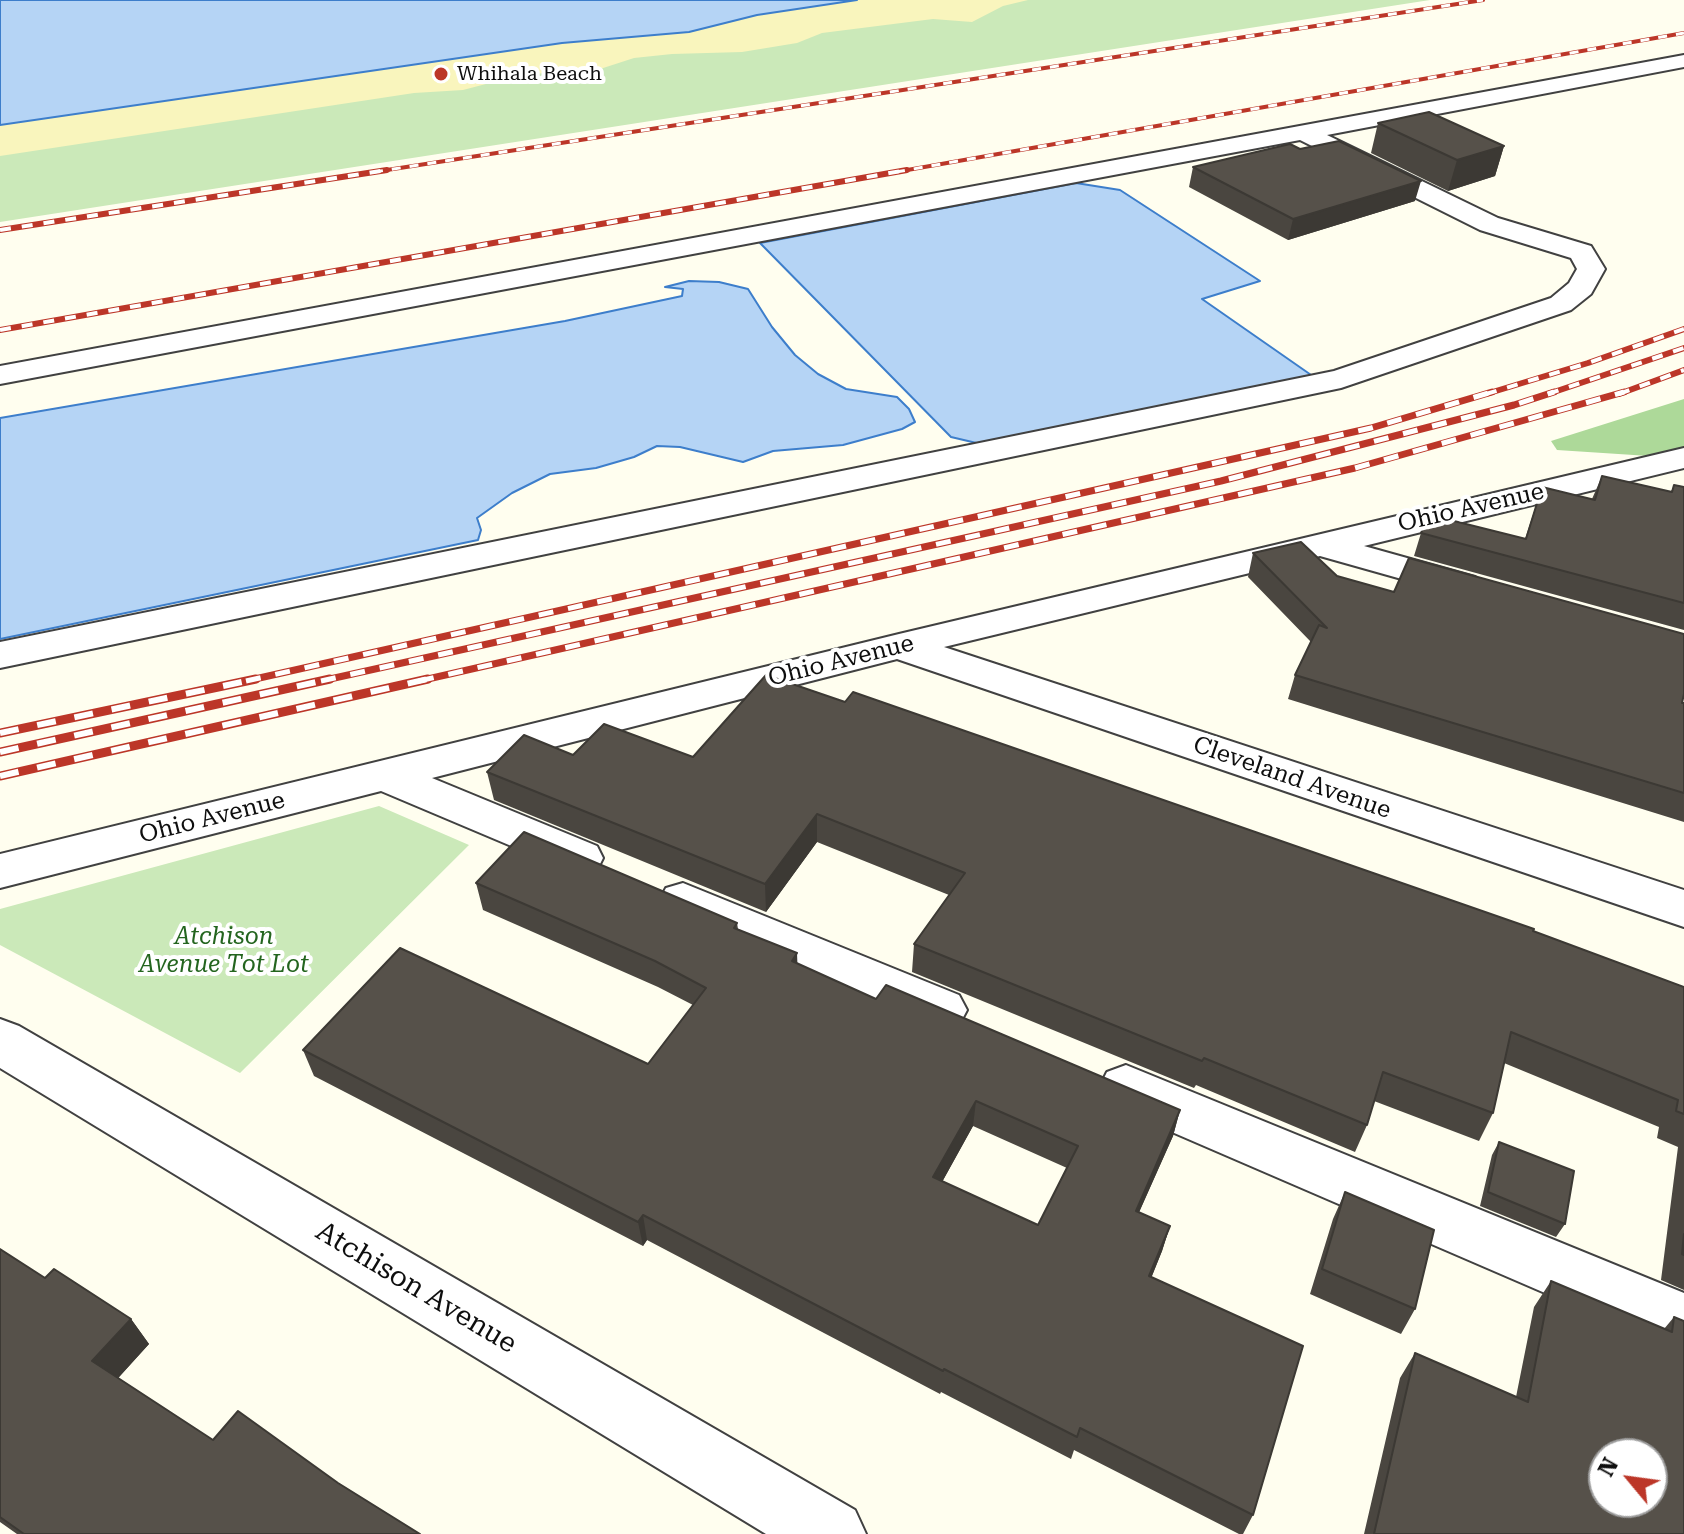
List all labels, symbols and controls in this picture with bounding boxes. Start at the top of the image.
place label: Whihala Beach [457,62,602,86]
marker: Whihala Beach [432,65,450,83]
street label: Ohio Avenue [1395,477,1547,539]
street label: Ohio Avenue [765,629,917,693]
street label: Cleveland Avenue [1189,731,1395,825]
street label: Ohio Avenue [136,786,288,850]
park label: Atchison Avenue Tot Lot [139,923,309,979]
street label: Atchison Avenue [310,1215,522,1361]
north arrow [1588,1438,1668,1518]
text: N [1593,1454,1623,1481]

